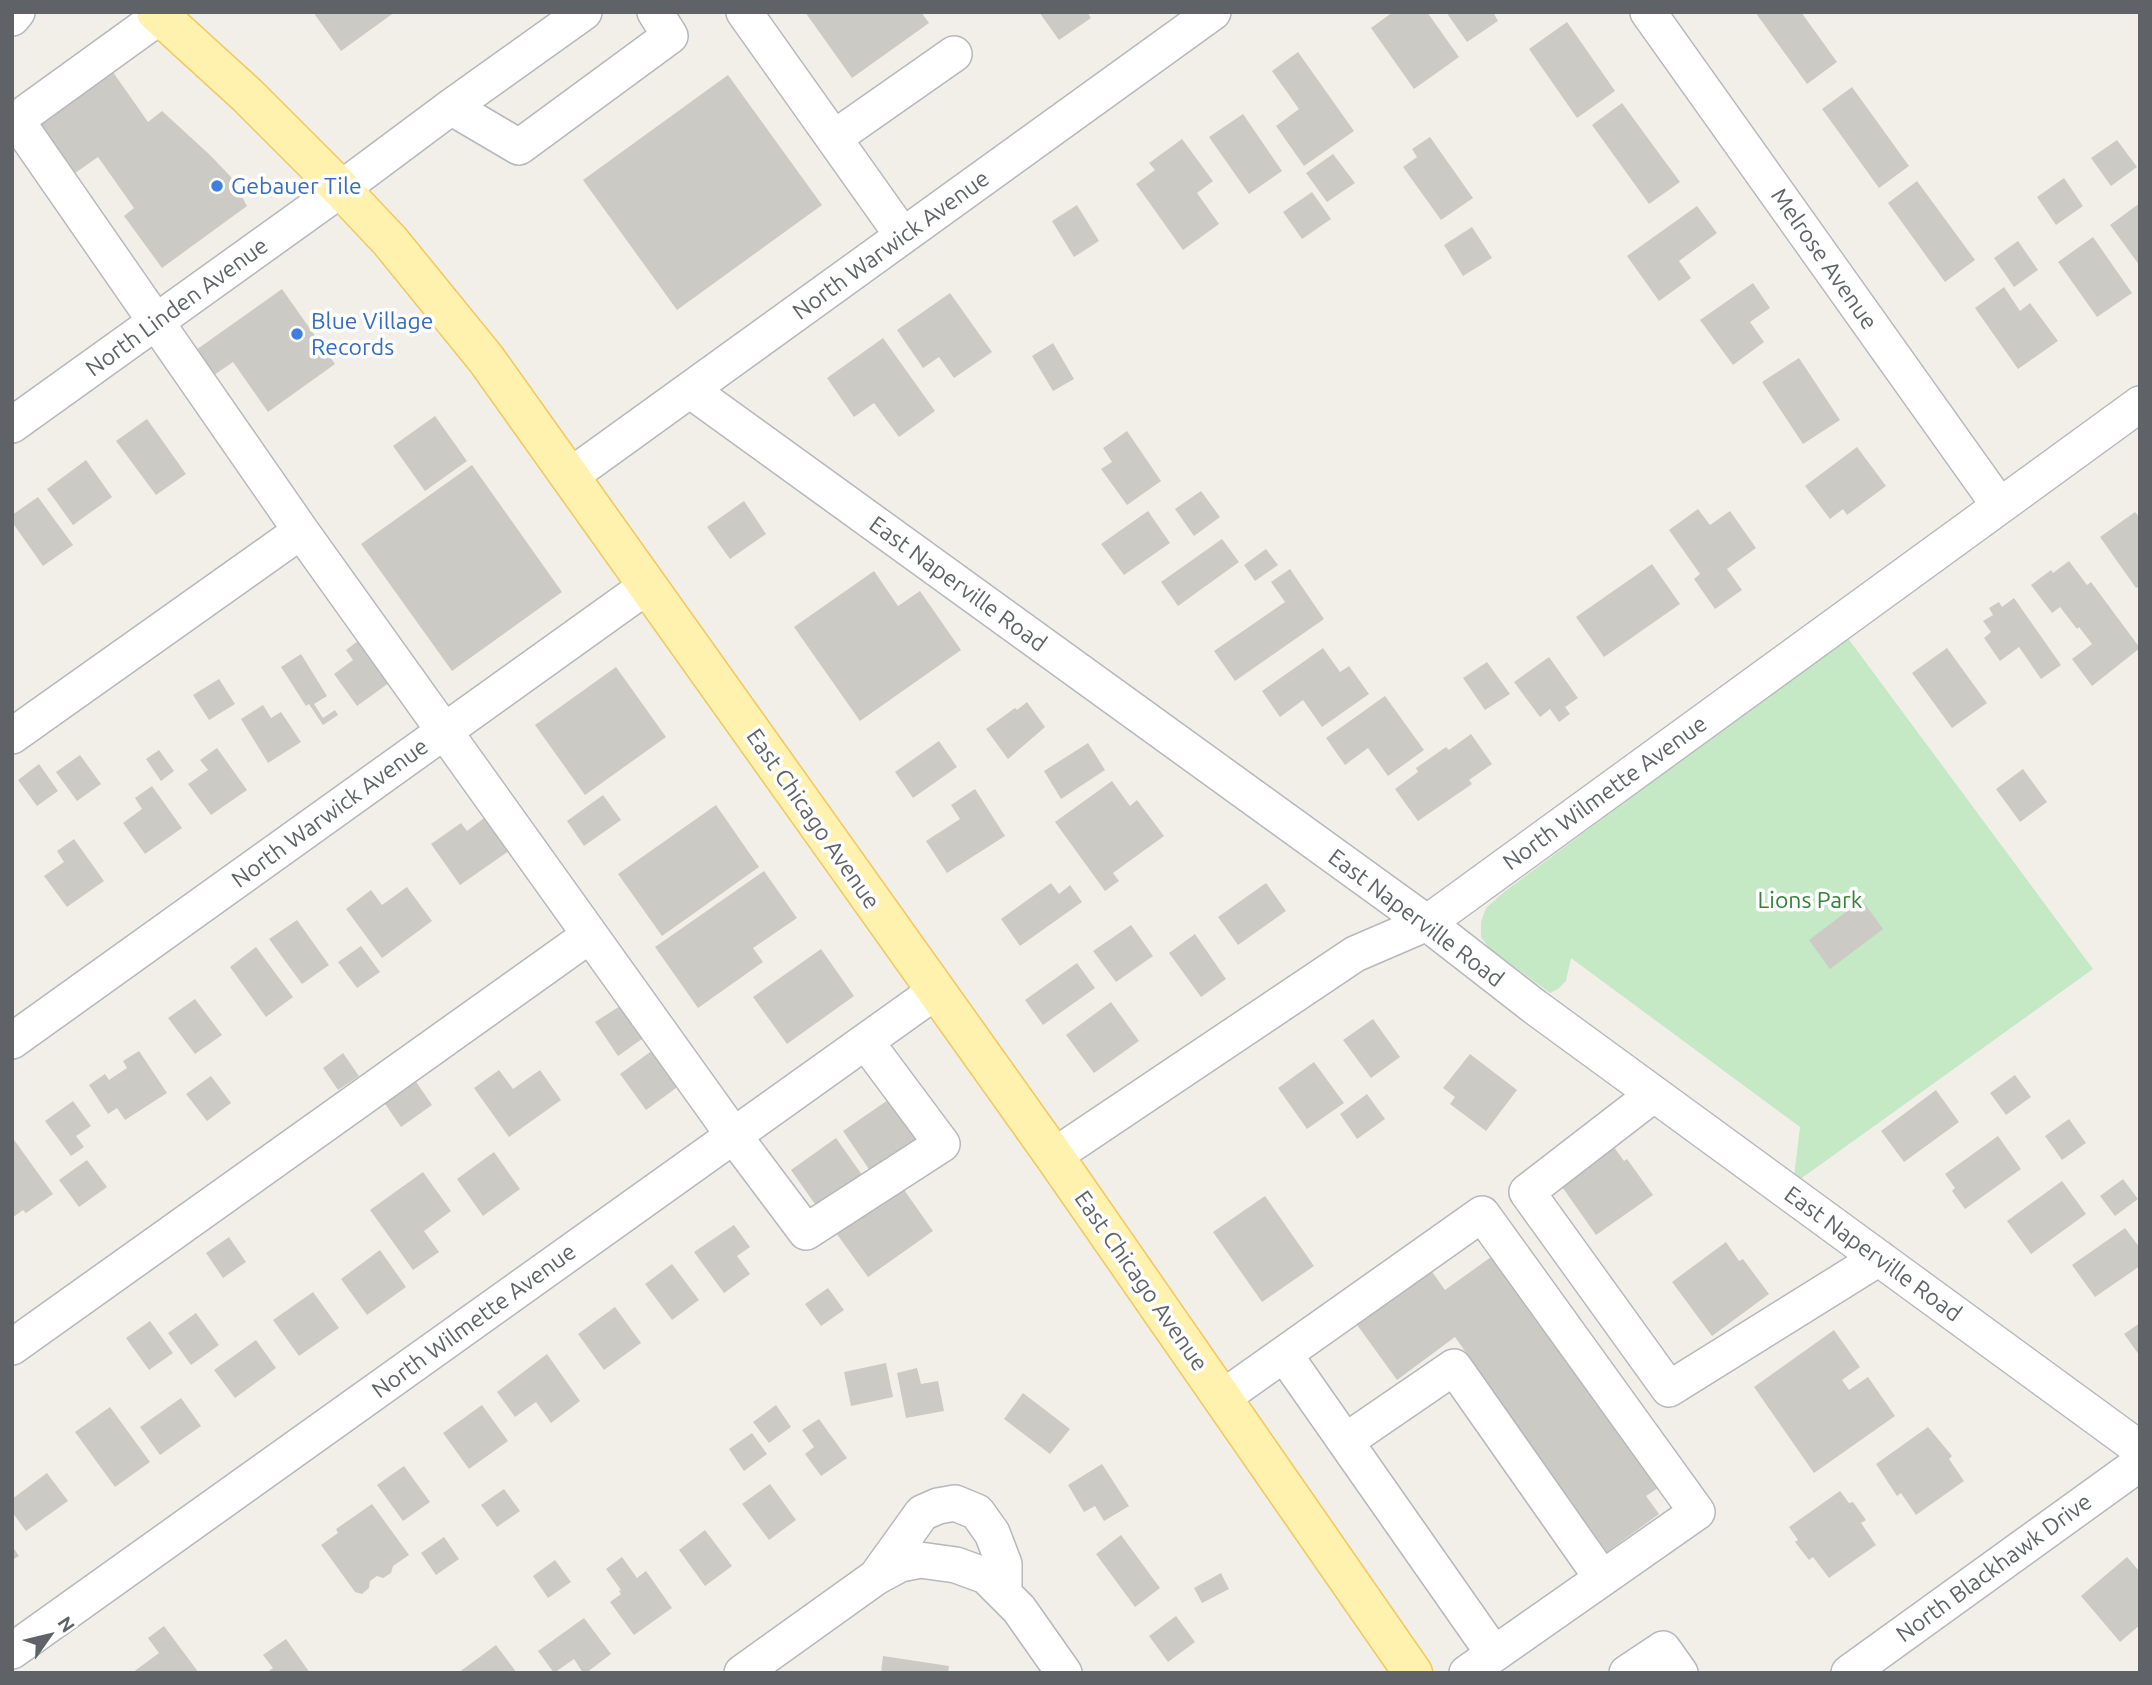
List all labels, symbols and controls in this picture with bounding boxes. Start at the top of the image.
street label: North Warwick Avenue [787,164,995,326]
place label: Gebauer Tile [231,172,362,200]
marker: Gebauer Tile [209,178,225,194]
street label: Melrose Avenue [1765,183,1883,335]
street label: North Linden Avenue [81,232,273,382]
place label: Blue Village Records [311,307,433,361]
marker: Blue Village Records [289,326,305,342]
street label: East Naperville Road [864,510,1052,658]
street label: North Wilmette Avenue [1498,710,1712,876]
street label: East Chicago Avenue [740,724,886,914]
street label: North Warwick Avenue [226,732,434,894]
street label: East Naperville Road [1323,843,1509,993]
park label: Lions Park [1758,886,1862,914]
street label: East Naperville Road [1779,1180,1967,1328]
street label: East Chicago Avenue [1068,1186,1214,1376]
street label: North Wilmette Avenue [367,1238,581,1404]
street label: North Blackhawk Drive [1891,1488,2097,1648]
north arrow [14,1601,84,1671]
text: N [53,1612,79,1636]

